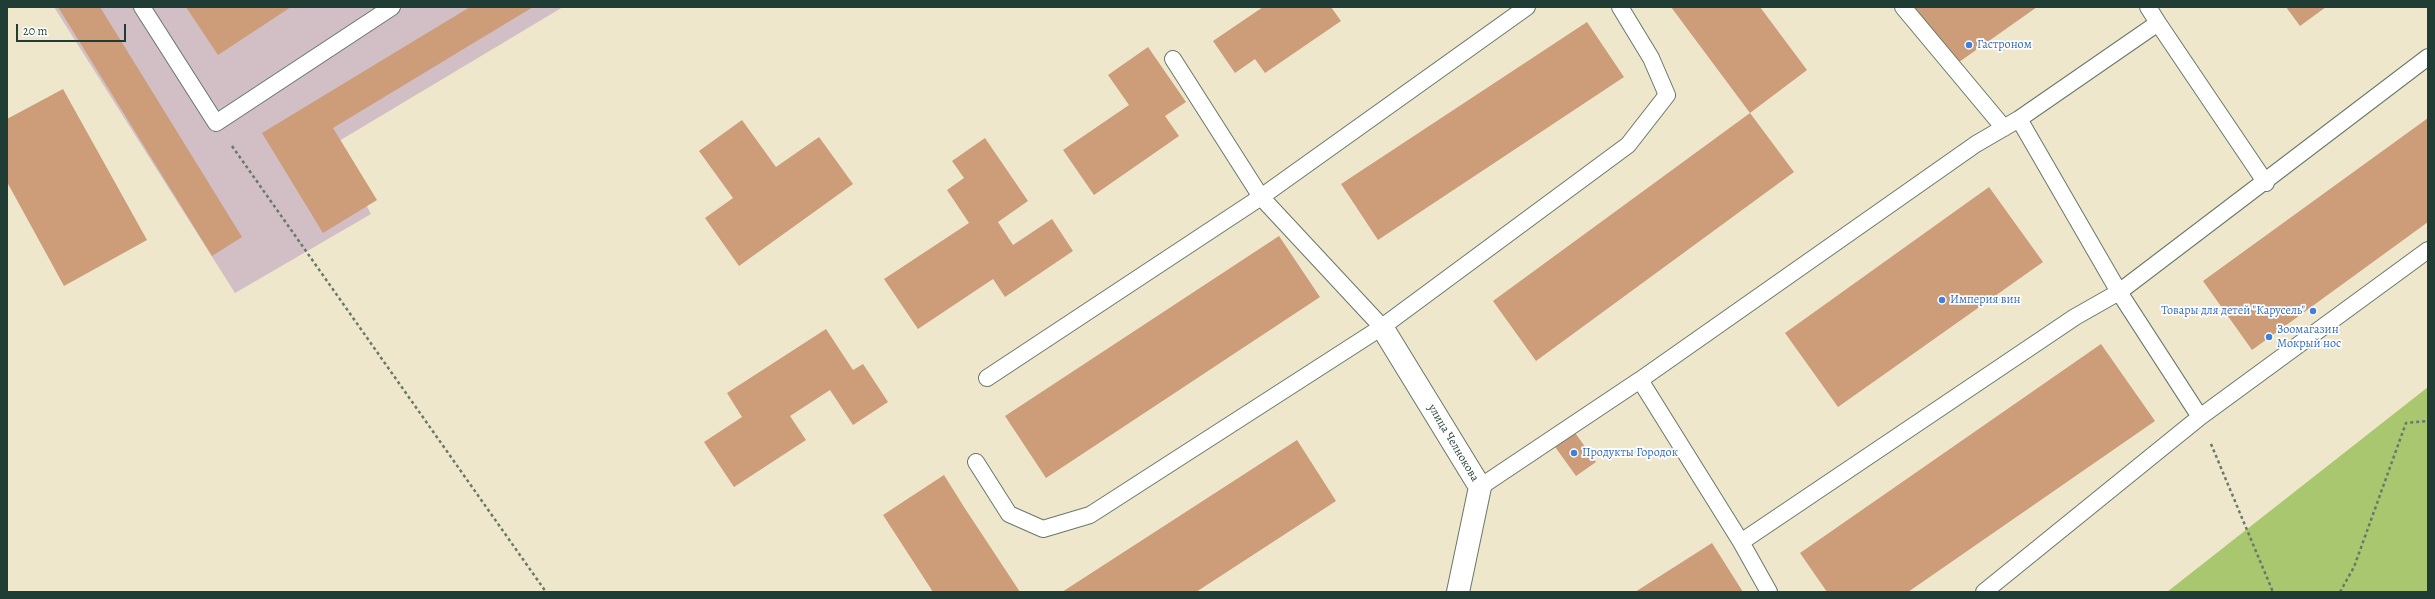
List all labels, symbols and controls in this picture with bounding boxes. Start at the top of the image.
scale bar [18,16,128,42]
text: 20 m [23,23,47,39]
place label: Гастроном [1977,38,2032,52]
marker: Гастроном [1964,40,1974,50]
place label: Империя вин [1950,293,2020,307]
marker: Империя вин [1937,295,1947,305]
place label: Товары для детей "Карусель" [2161,304,2305,318]
marker: Товары для детей "Карусель" [2308,306,2318,316]
place label: Зоомагазин Мокрый нос [2277,323,2341,351]
marker: Зоомагазин Мокрый нос [2264,332,2274,342]
street label: улица Челнокова [1424,402,1482,484]
place label: Продукты Городок [1582,446,1678,460]
marker: Продукты Городок [1569,448,1579,458]

